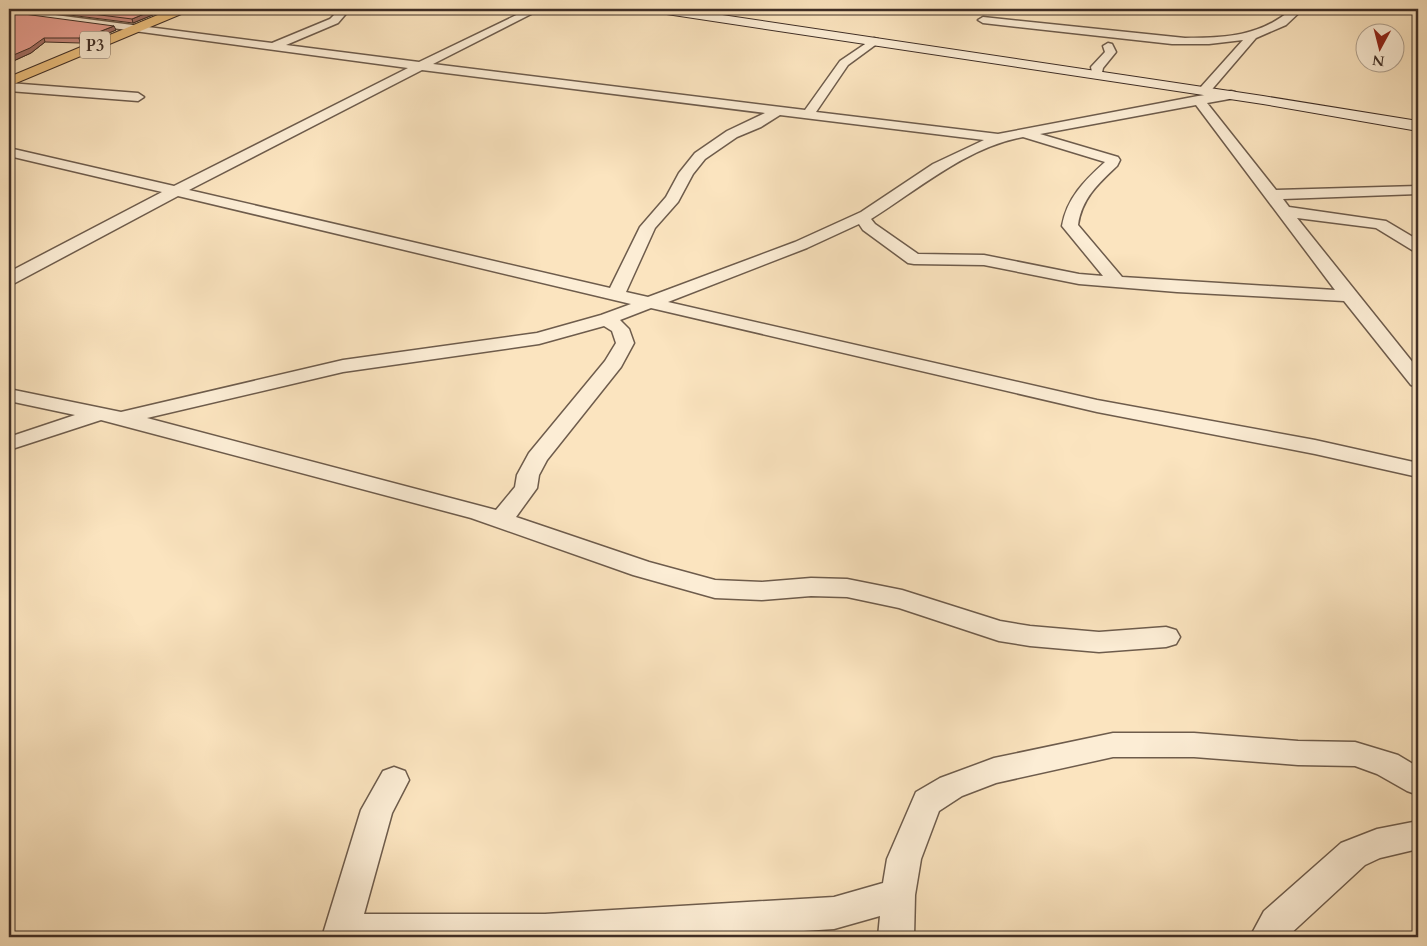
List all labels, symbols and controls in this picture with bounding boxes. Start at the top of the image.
north arrow [1354,22,1404,72]
road number: P3 [80,32,110,58]
text: N [1371,50,1386,71]

